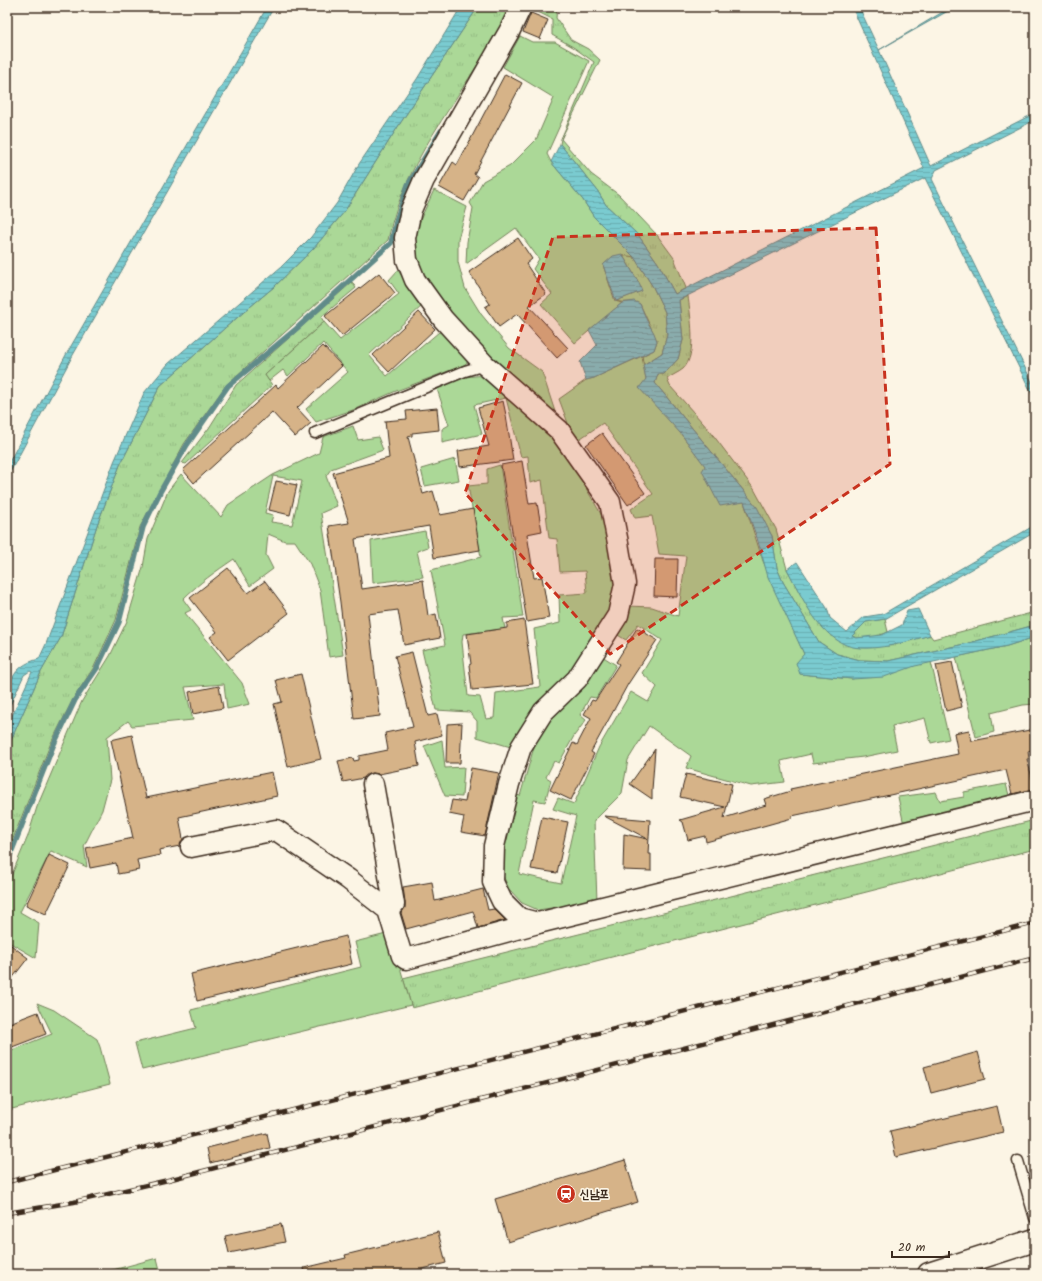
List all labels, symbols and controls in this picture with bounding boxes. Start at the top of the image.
station icon: 신남포 [555,1183,577,1205]
place label: 신남포 [580,1185,609,1204]
scale bar [892,1233,949,1259]
text: 20 m [898,1238,926,1257]

